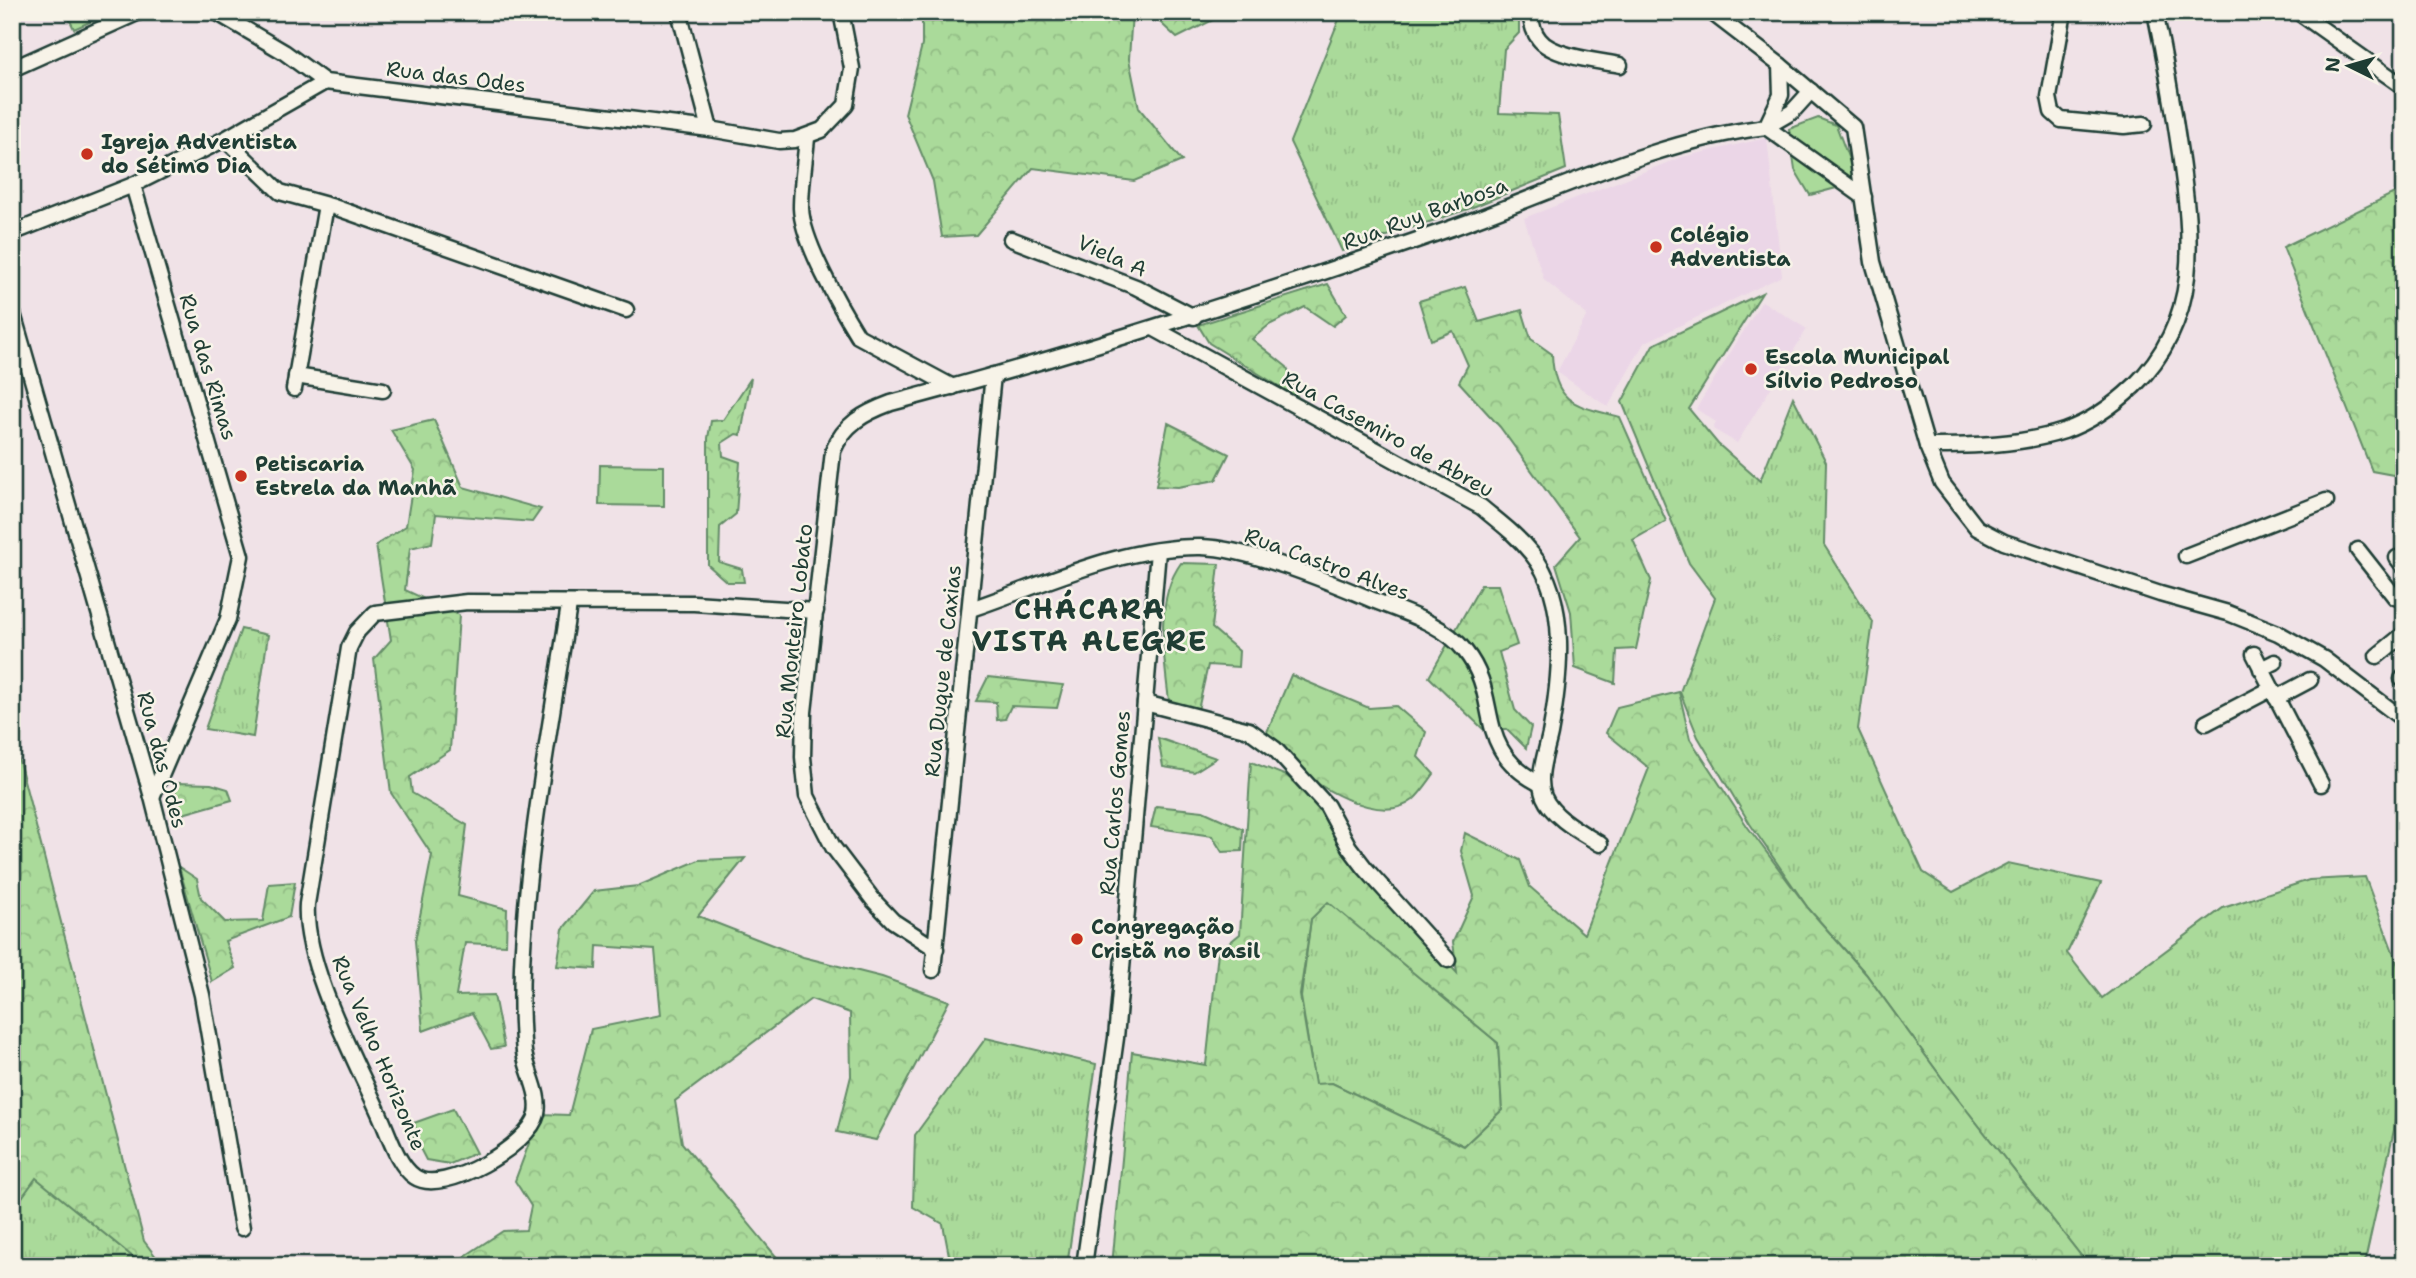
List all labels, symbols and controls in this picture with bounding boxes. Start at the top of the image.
north arrow [2314,32,2384,102]
street label: Rua das Odes [385,55,527,99]
text: N [2319,56,2346,73]
place label: Igreja Adventista do Sétimo Dia [101,128,297,180]
marker: Igreja Adventista do Sétimo Dia [79,146,95,162]
street label: Rua Ruy Barbosa [1339,171,1511,257]
place label: Colégio Adventista [1670,221,1791,273]
street label: Viela A [1073,228,1151,284]
marker: Colégio Adventista [1648,239,1664,255]
street label: Rua das Rimas [172,290,244,444]
place label: Escola Municipal Sílvio Pedroso [1765,343,1949,395]
marker: Escola Municipal Sílvio Pedroso [1743,361,1759,377]
street label: Rua Casemiro de Abreu [1277,364,1499,504]
place label: Petiscaria Estrela da Manhã [255,450,457,502]
marker: Petiscaria Estrela da Manhã [233,468,249,484]
street label: Rua Castro Alves [1241,521,1413,607]
street label: Rua Monteiro Lobato [769,522,819,740]
street label: Rua Duque de Caxias [918,563,968,779]
district label: CHÁCARA VISTA ALEGRE [972,589,1208,660]
street label: Rua das Odes [130,689,194,831]
street label: Rua Carlos Gomes [1093,709,1137,897]
place label: Congregação Cristã no Brasil [1091,913,1260,965]
marker: Congregação Cristã no Brasil [1069,931,1085,947]
street label: Rua Velho Horizonte [325,951,433,1155]

